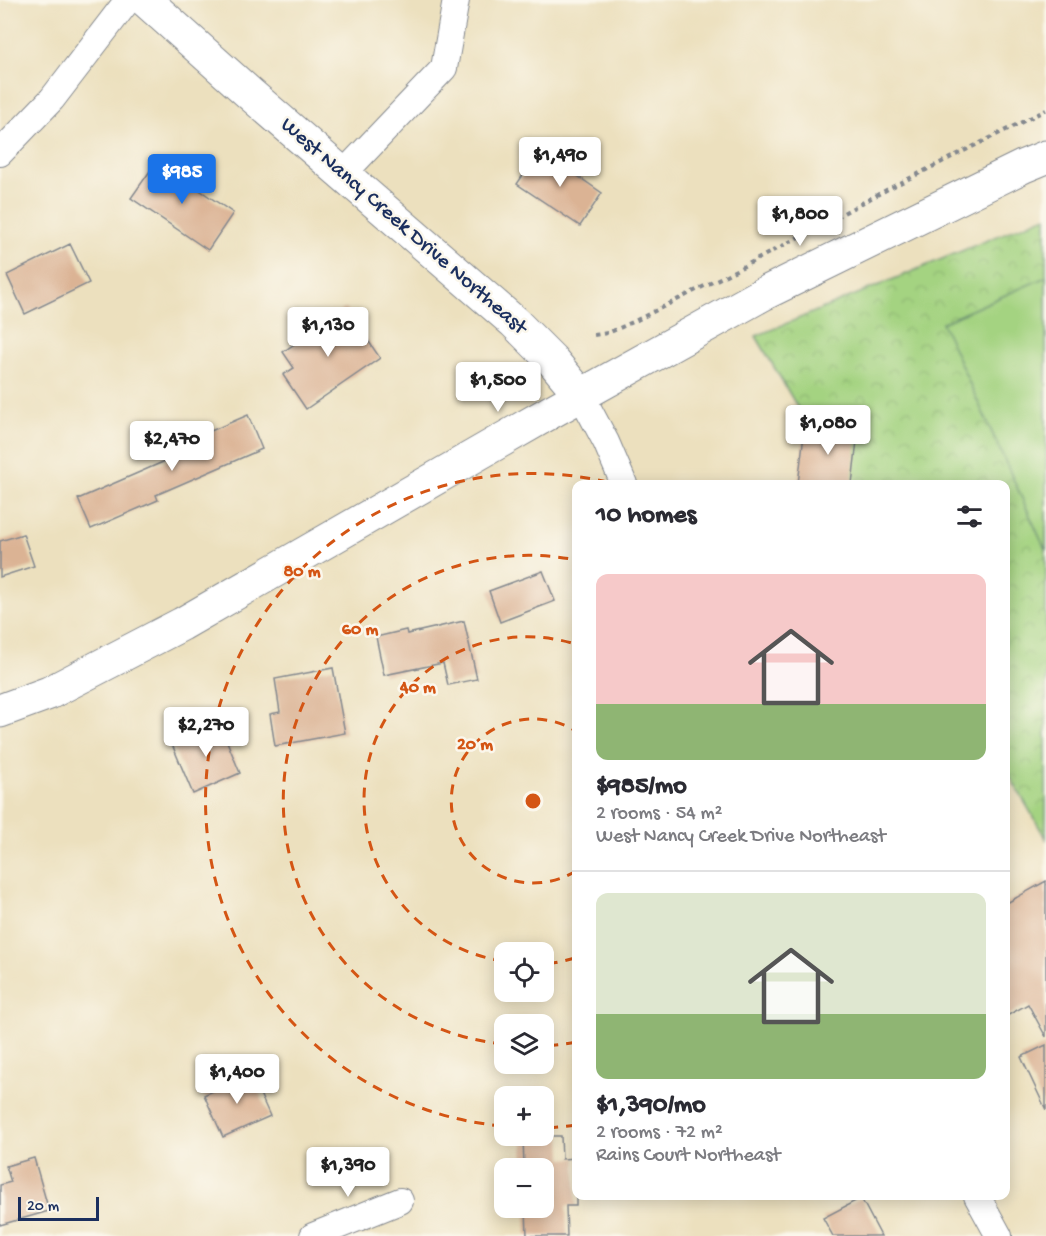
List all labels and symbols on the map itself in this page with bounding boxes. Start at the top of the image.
street label: West Nancy Creek Drive Northeast [274,113,533,343]
pin: $1,490 [511,137,609,188]
pin: $985 [146,154,218,205]
pin: $1,800 [751,196,849,247]
pin: $1,130 [279,307,377,358]
pin: $1,500 [449,362,547,413]
pin: $1,080 [779,405,877,456]
pin: $2,470 [123,421,221,472]
text: 80 m [283,562,321,583]
text: 60 m [342,620,378,641]
text: 40 m [399,678,436,699]
pin: $2,270 [157,707,255,758]
text: 20 m [457,735,493,756]
centre of rings [523,791,543,811]
pin: $1,400 [188,1054,286,1105]
pin: $1,390 [299,1147,397,1198]
scale bar [18,1194,99,1222]

